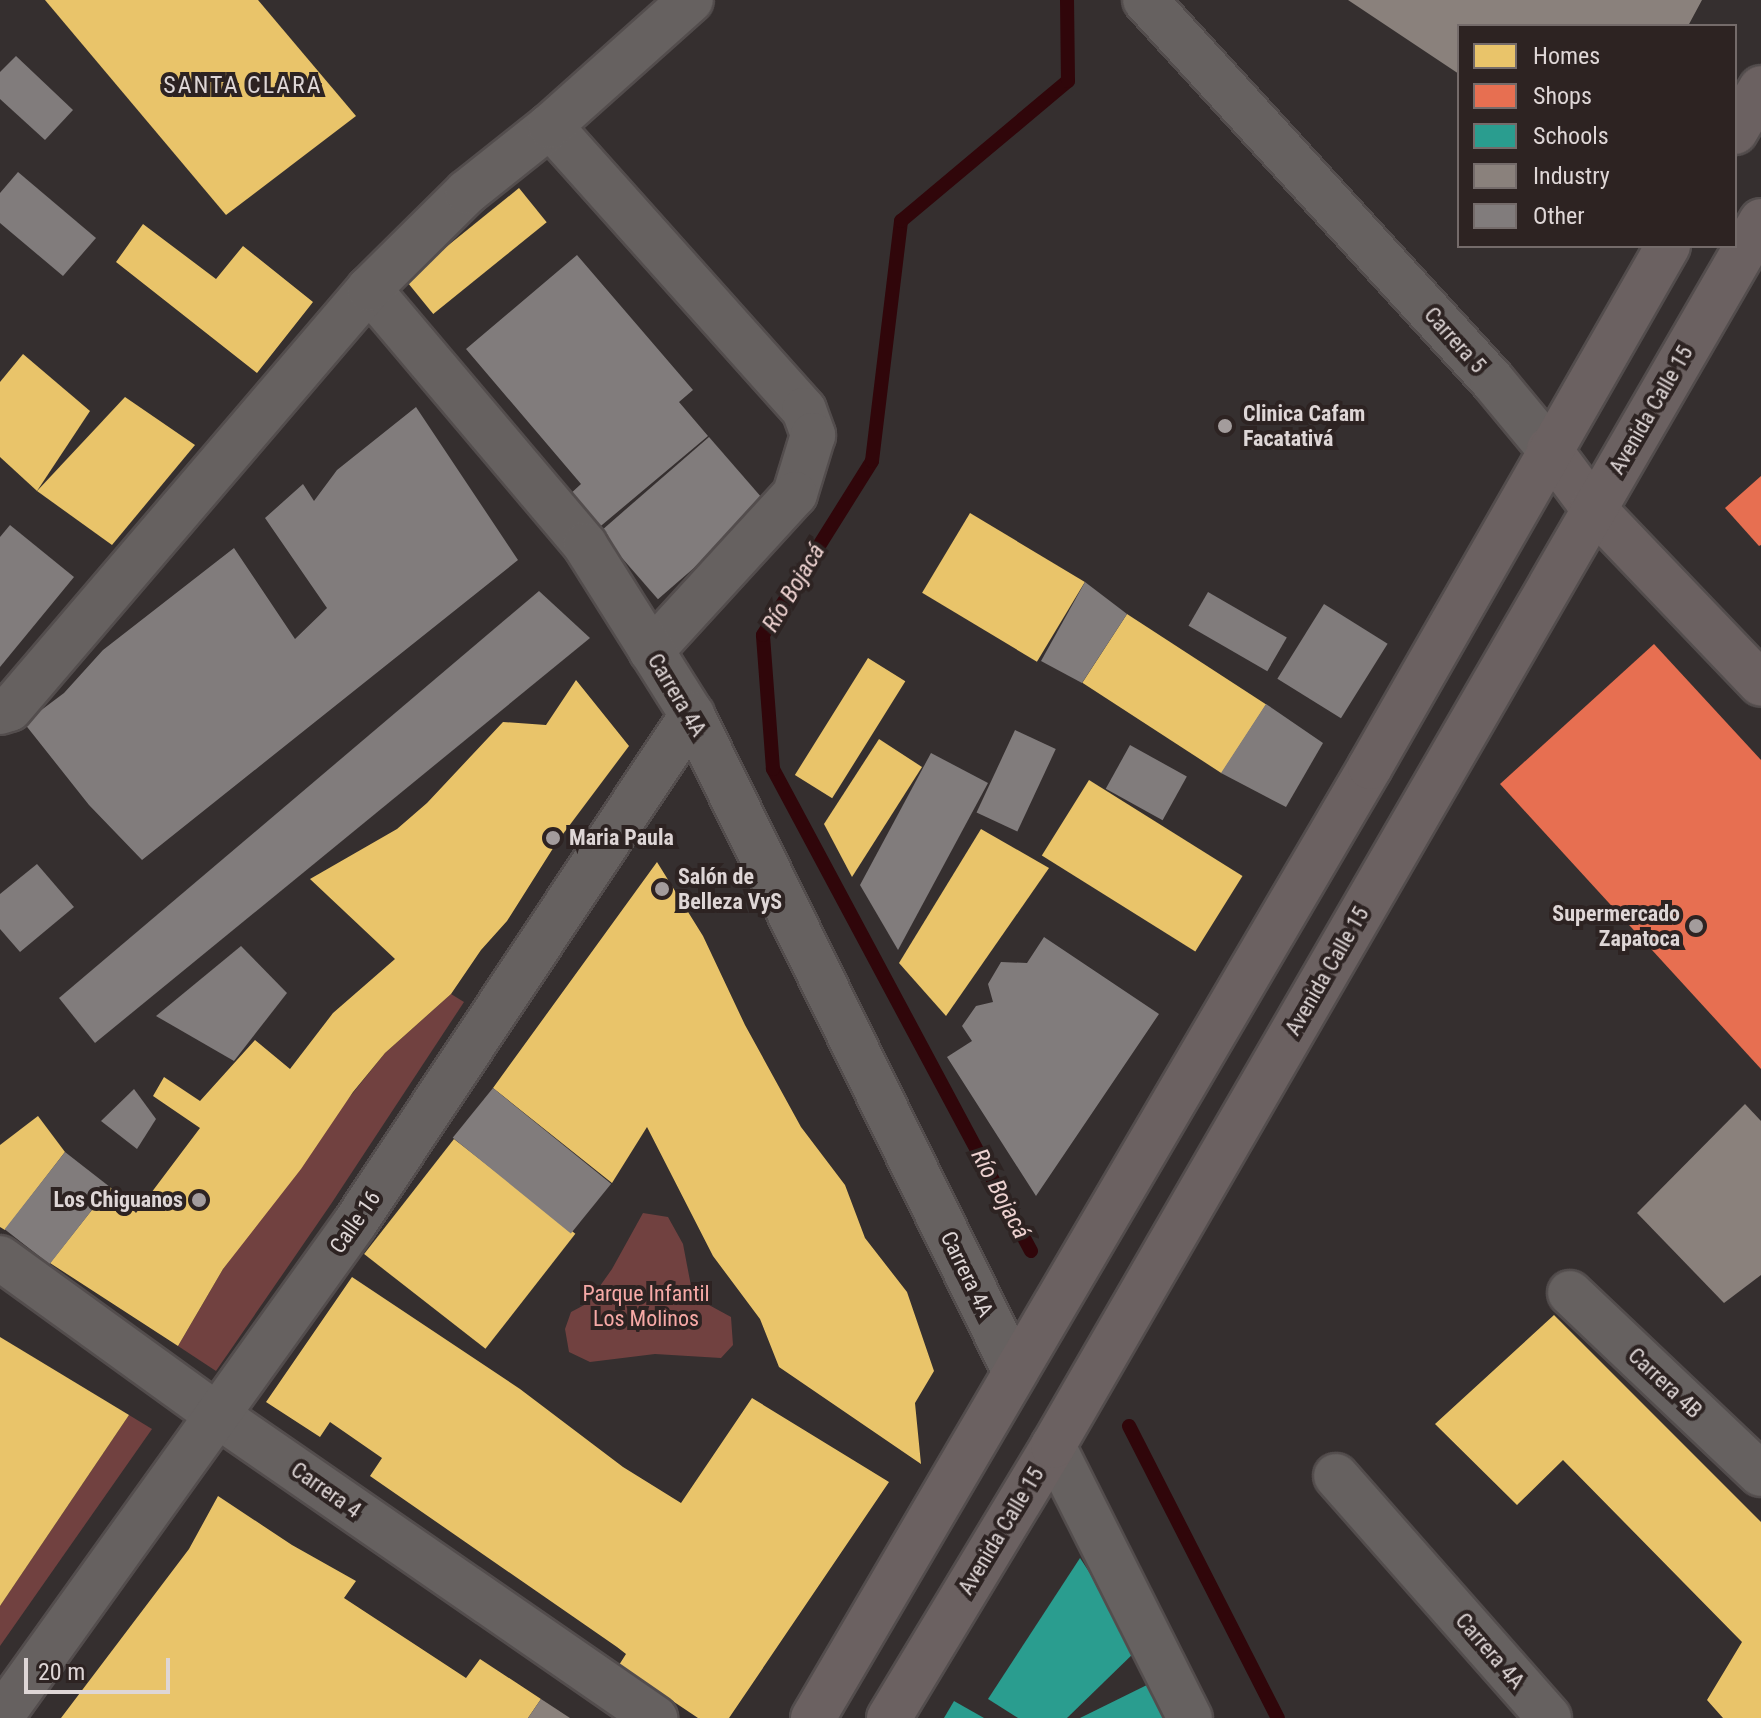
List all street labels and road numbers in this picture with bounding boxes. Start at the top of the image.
street label: Carrera 5 [1419,302,1491,378]
street label: Avenida Calle 15 [1604,341,1698,479]
street label: Carrera 4A [642,649,712,741]
street label: Avenida Calle 15 [1280,902,1374,1040]
street label: Calle 16 [324,1186,386,1258]
street label: Carrera 4A [935,1227,999,1321]
street label: Carrera 4B [1623,1342,1707,1424]
street label: Carrera 4 [286,1456,366,1524]
street label: Avenida Calle 15 [953,1462,1049,1600]
street label: Carrera 4A [1450,1608,1530,1694]

